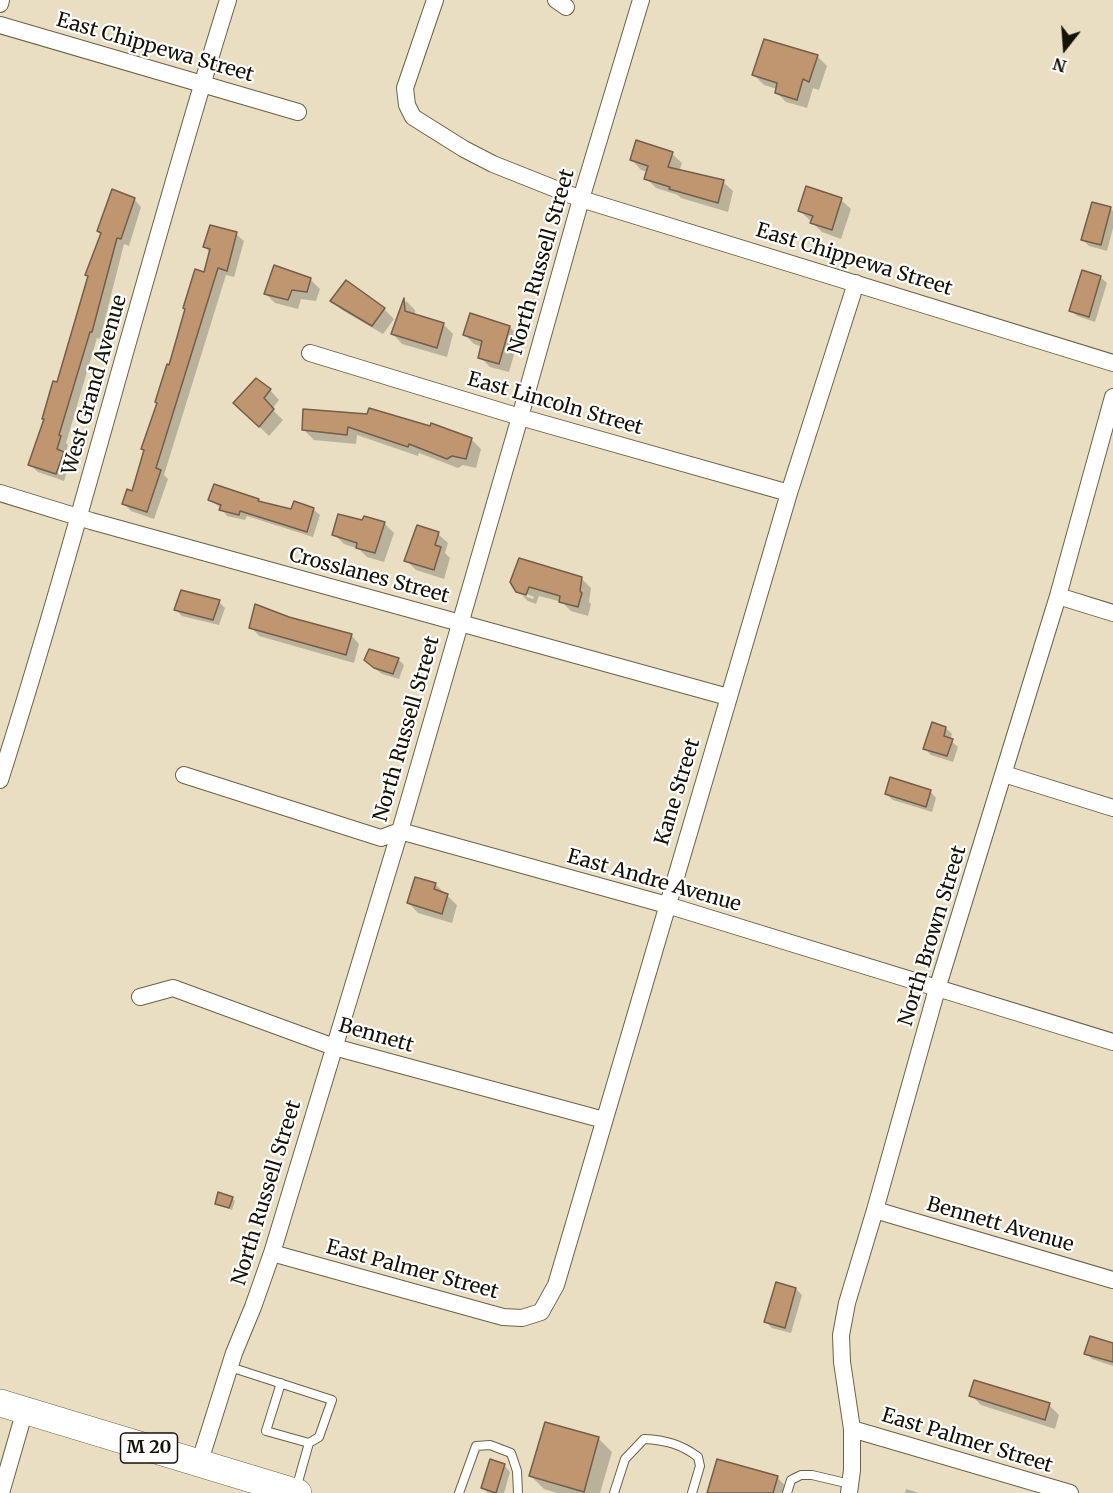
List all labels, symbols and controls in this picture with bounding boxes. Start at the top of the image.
street label: East Chippewa Street [54,8,256,88]
north arrow [1035,18,1095,78]
text: N [1051,54,1069,77]
street label: North Russell Street [504,166,580,358]
street label: East Chippewa Street [753,219,955,301]
street label: West Grand Avenue [58,292,132,478]
street label: East Lincoln Street [465,367,645,441]
street label: Crosslanes Street [286,543,452,609]
street label: North Russell Street [369,633,445,825]
street label: Kane Street [650,736,706,848]
street label: North Brown Street [894,843,972,1029]
street label: East Andre Avenue [564,845,744,917]
street label: Bennett [336,1014,416,1058]
street label: North Russell Street [227,1098,307,1288]
street label: Bennett Avenue [924,1193,1076,1257]
street label: East Palmer Street [323,1235,501,1305]
street label: East Palmer Street [879,1404,1055,1478]
road number: M 20 [120,1433,178,1463]

